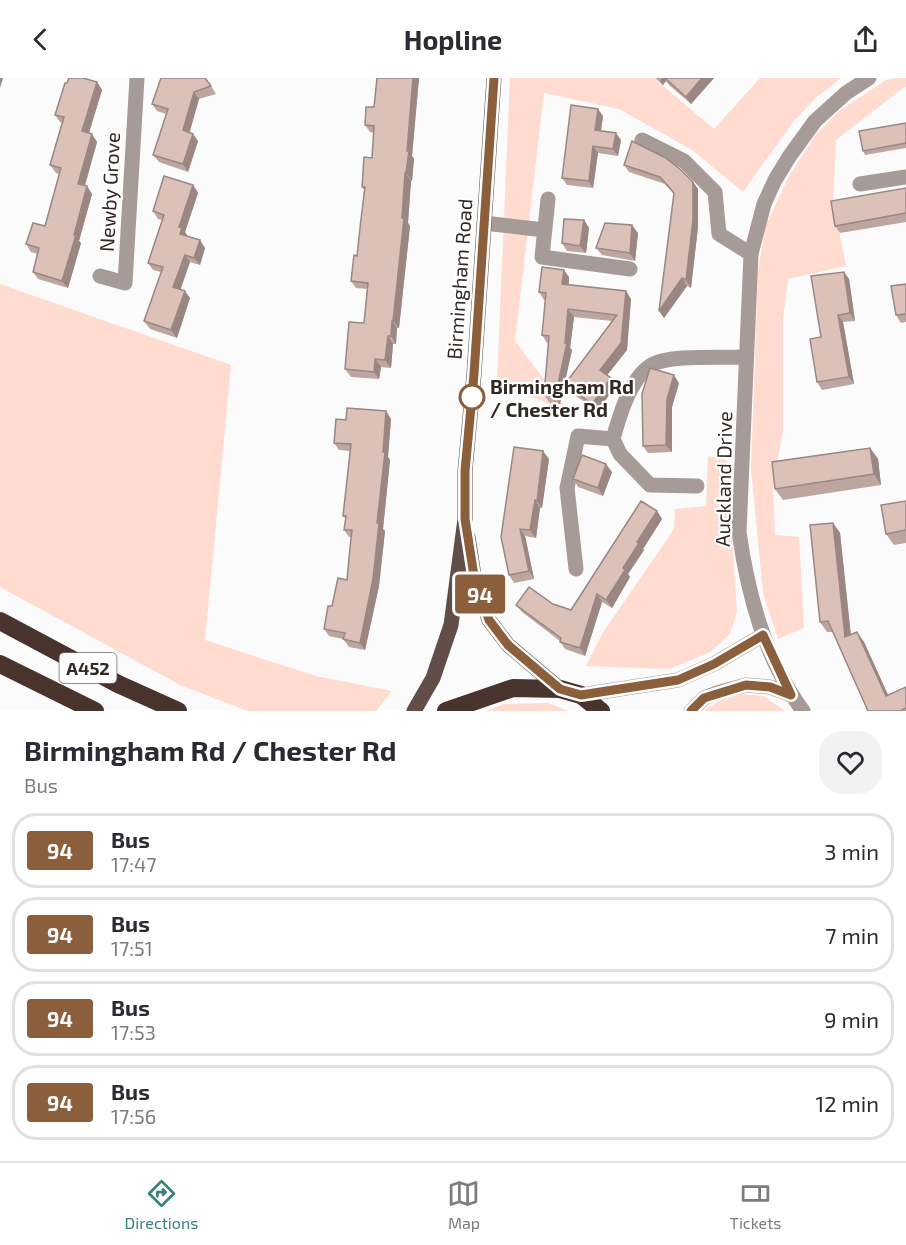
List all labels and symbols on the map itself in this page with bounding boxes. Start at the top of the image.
street label: Newby Grove [94,131,124,253]
street label: Birmingham Road [441,198,477,360]
place label: Birmingham Rd / Chester Rd [490,374,634,421]
marker: Birmingham Rd / Chester Rd [459,384,485,410]
street label: Auckland Drive [710,411,736,547]
line badge: 94 [453,574,507,614]
road number: A452 [60,653,116,683]

